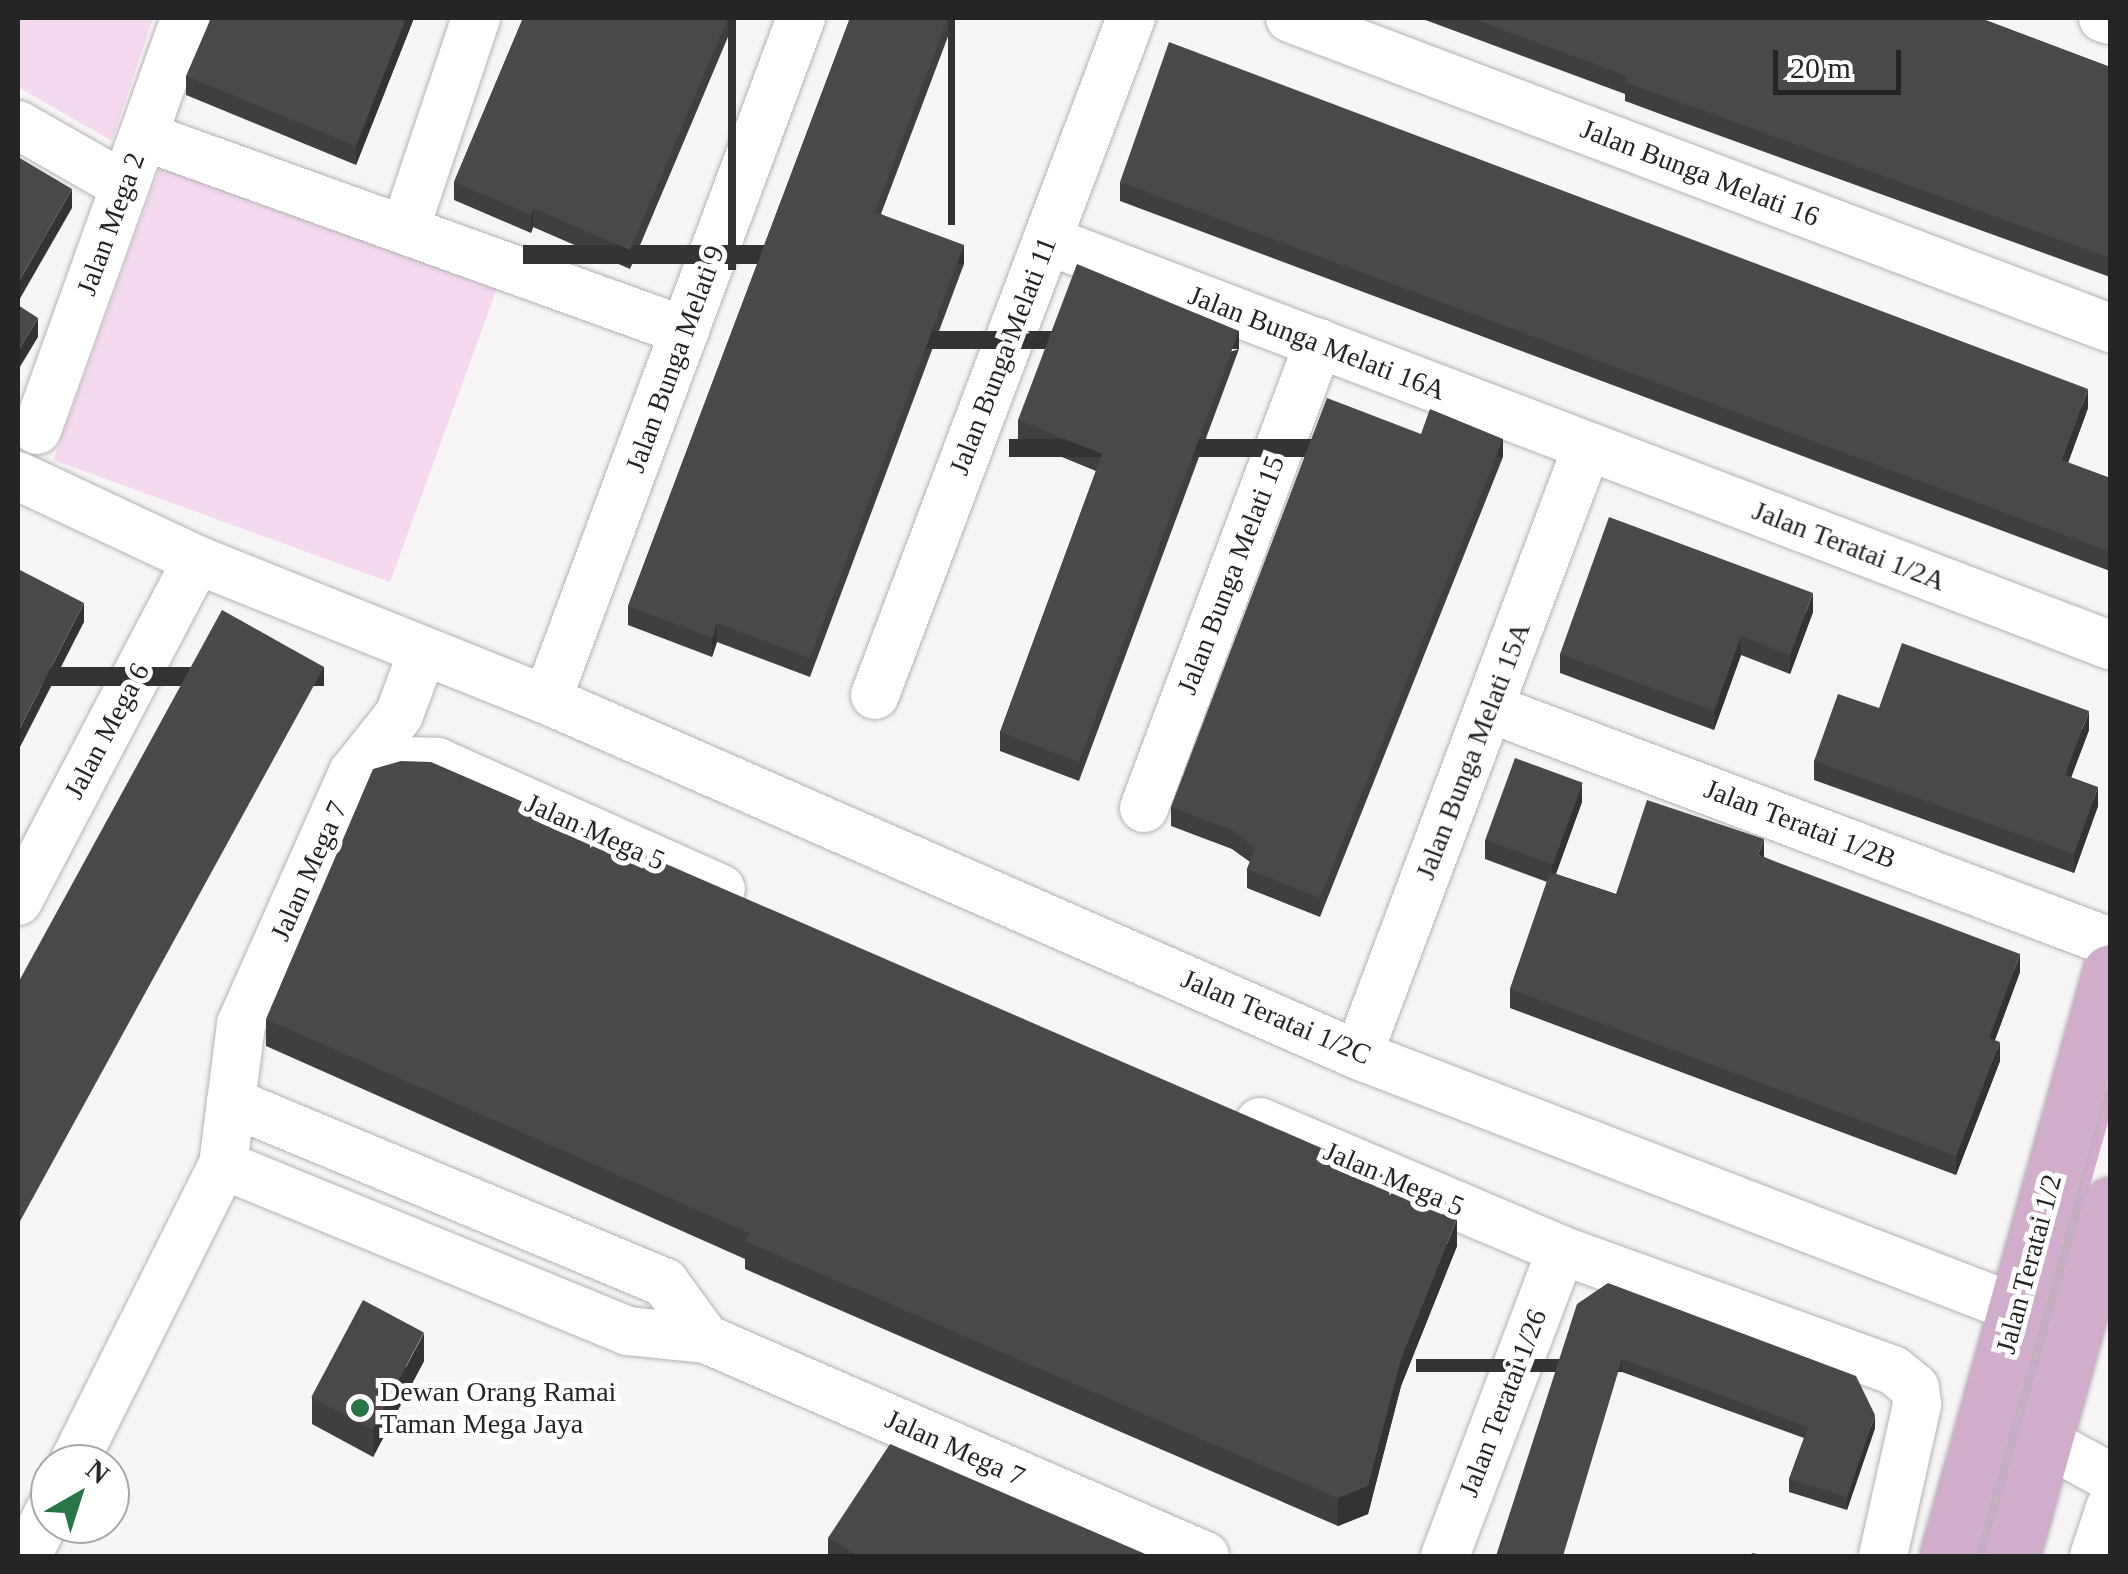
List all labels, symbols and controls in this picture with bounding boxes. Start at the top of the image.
scale bar [1778,30,1906,92]
text: 20 m [1790,51,1851,84]
street label: Jalan Bunga Melati 16 [1561,106,1839,240]
street label: Jalan Mega 2 [66,139,156,309]
street label: Jalan Bunga Melati 11 [936,217,1070,495]
street label: Jalan Bunga Melati 9 [613,227,737,491]
street label: Jalan Bunga Melati 16A [1170,273,1464,413]
street label: Jalan Bunga Melati 15 [1164,436,1298,714]
street label: Jalan Teratai 1/2A [1735,489,1963,603]
street label: Jalan Bunga Melati 15A [1403,604,1543,898]
street label: Jalan Mega 6 [53,649,161,813]
street label: Jalan Teratai 1/2B [1685,767,1915,881]
street label: Jalan Mega 5 [511,782,679,882]
street label: Jalan Mega 7 [259,787,359,955]
street label: Jalan Teratai 1/2C [1162,956,1390,1078]
street label: Jalan Mega 5 [1310,1131,1478,1227]
street label: Jalan Teratai 1/2 [1985,1156,2073,1372]
street label: Jalan Teratai 1/26 [1446,1289,1560,1517]
place label: Dewan Orang Ramai Taman Mega Jaya [380,1375,645,1441]
marker: Dewan Orang Ramai Taman Mega Jaya [349,1397,371,1419]
street label: Jalan Mega 7 [871,1398,1039,1498]
north arrow [30,1444,130,1544]
text: N [80,1453,116,1490]

